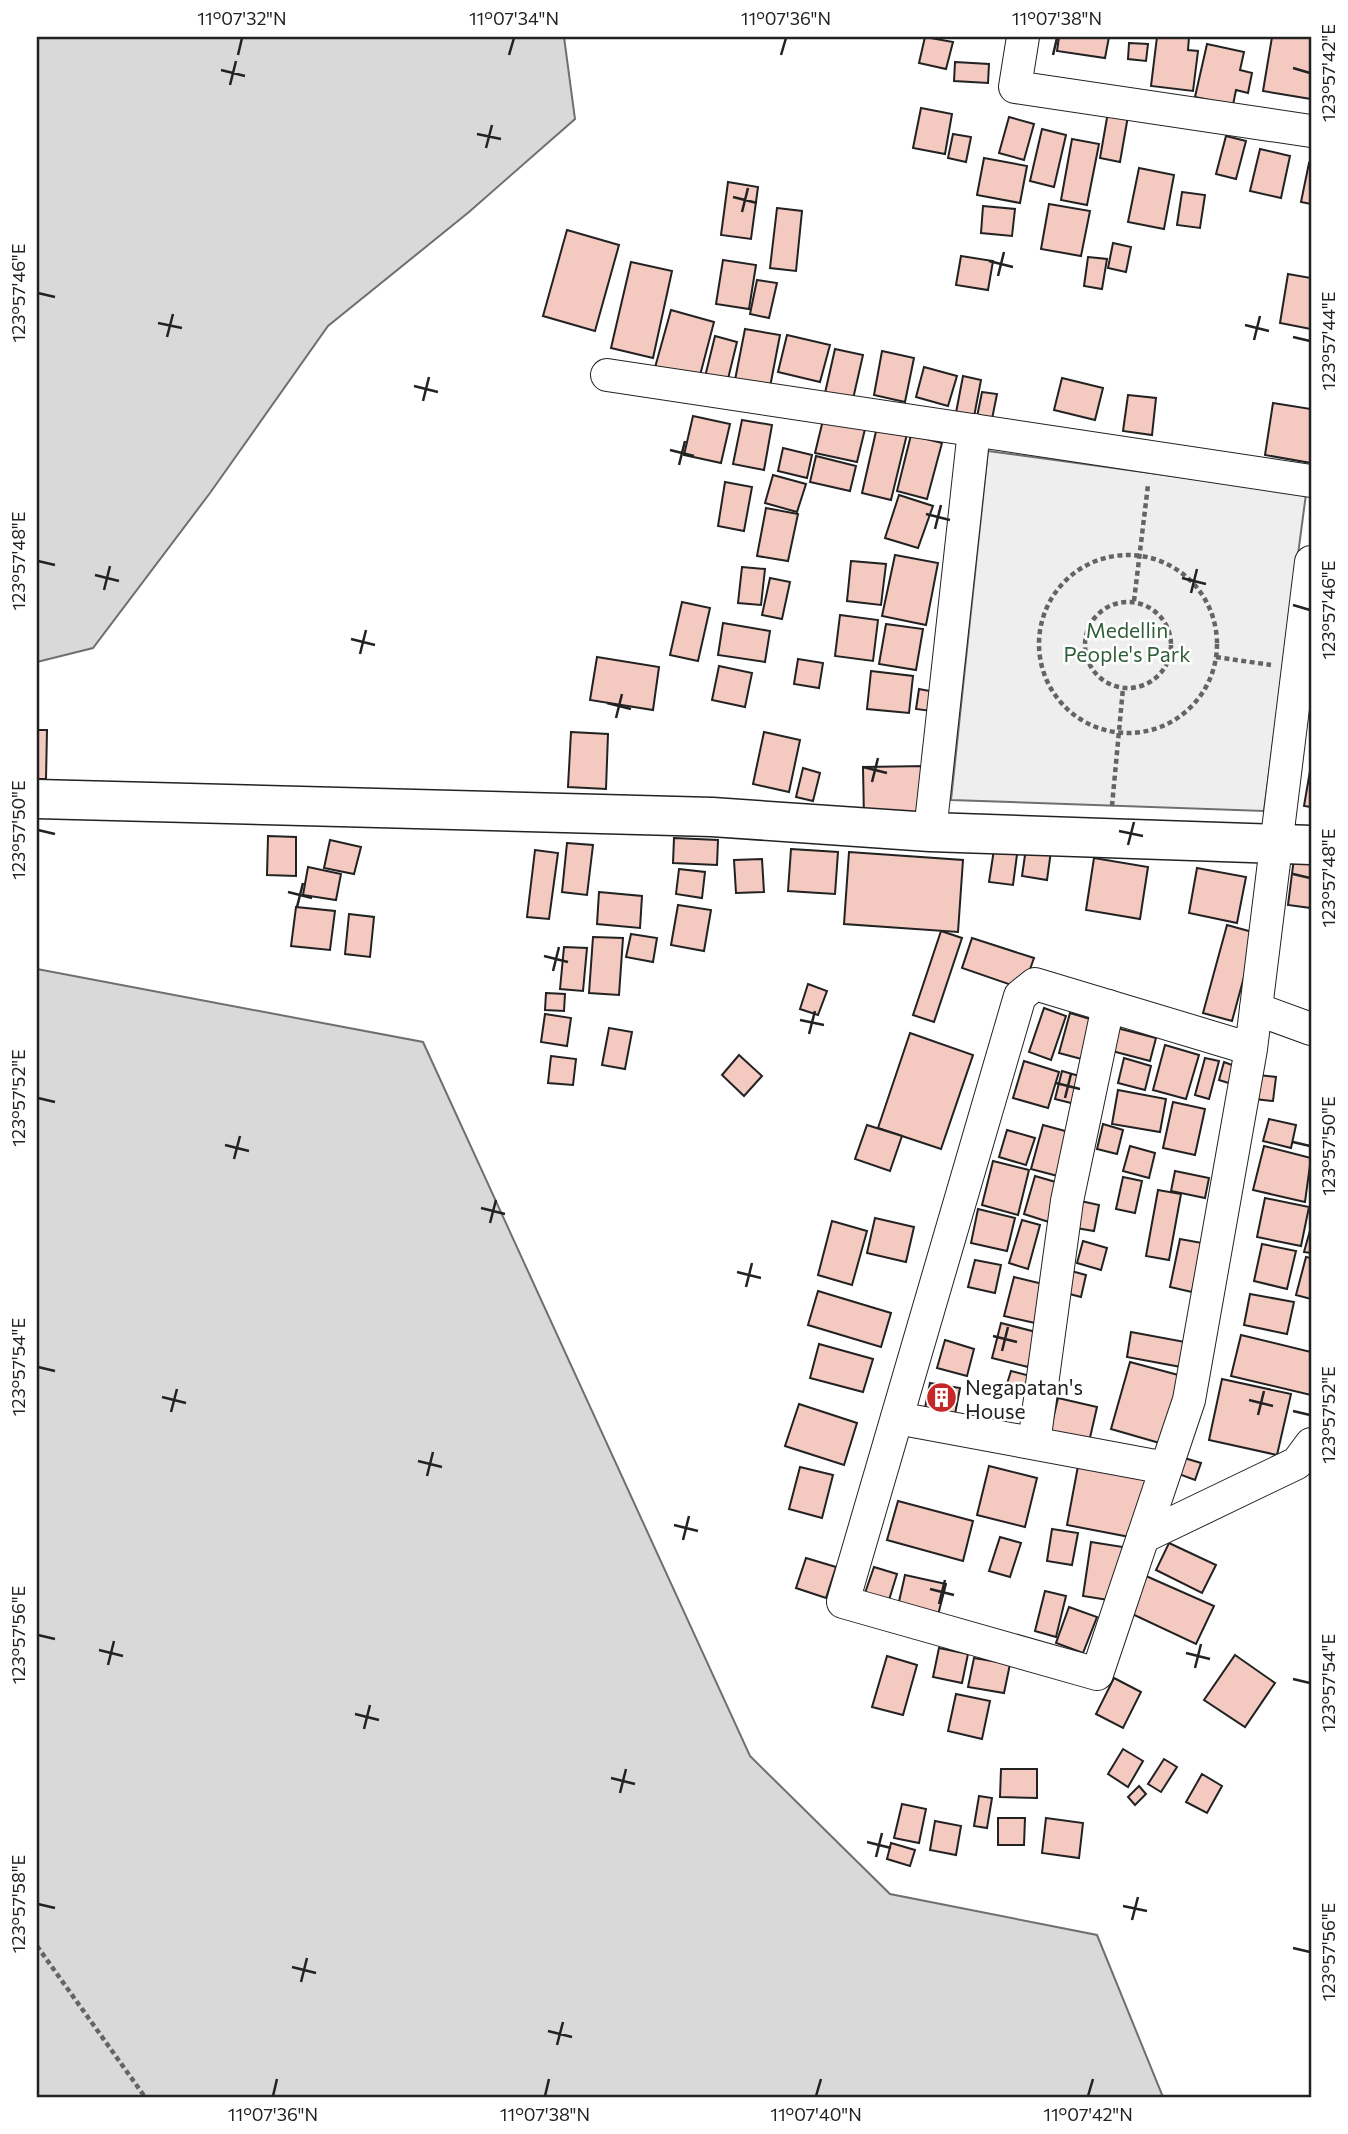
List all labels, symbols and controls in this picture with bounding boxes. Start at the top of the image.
text: 11°07'32"N [197,7,287,29]
text: 11°07'34"N [469,7,559,29]
text: 11°07'36"N [741,7,831,29]
text: 11°07'38"N [1012,7,1102,29]
text: 123°57'42"E [1317,24,1339,122]
text: 123°57'46"E [7,244,29,342]
text: 123°57'44"E [1317,292,1339,390]
text: 123°57'48"E [7,512,29,610]
text: 123°57'46"E [1317,561,1339,659]
park label: Medellin People's Park [1063,617,1191,666]
text: 123°57'50"E [7,780,29,880]
text: 123°57'48"E [1317,829,1339,927]
text: 123°57'52"E [7,1049,29,1147]
text: 123°57'50"E [1317,1096,1339,1196]
text: 123°57'54"E [7,1318,29,1416]
text: 123°57'52"E [1317,1366,1339,1464]
place label: Negapatan's House [965,1374,1083,1423]
building icon: Negapatan's House [925,1381,959,1415]
text: 123°57'56"E [7,1586,29,1684]
text: 123°57'54"E [1317,1634,1339,1732]
text: 123°57'58"E [7,1855,29,1953]
text: 123°57'56"E [1317,1903,1339,2001]
text: 11°07'36"N [228,2103,318,2125]
text: 11°07'38"N [500,2103,590,2125]
text: 11°07'40"N [770,2103,862,2125]
text: 11°07'42"N [1043,2103,1133,2125]

